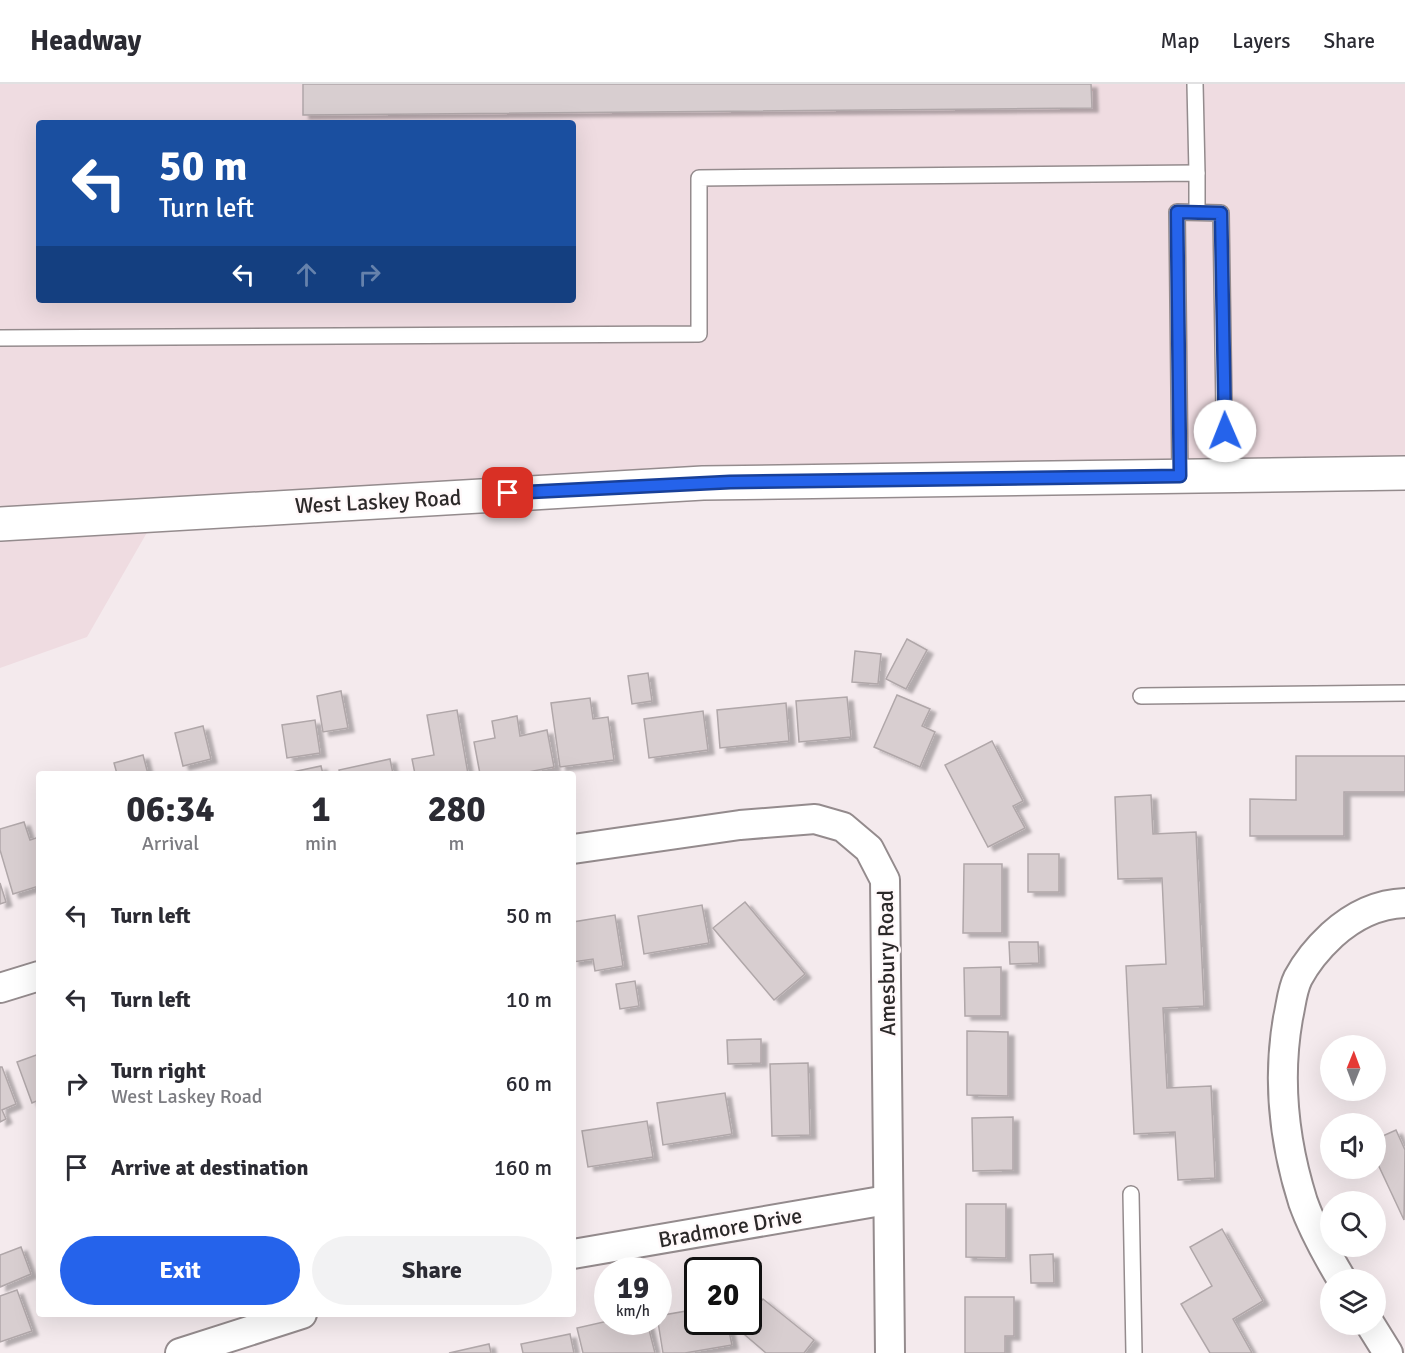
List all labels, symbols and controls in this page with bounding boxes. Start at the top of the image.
text: Headway [30,24,141,58]
text: Map [1161,28,1199,54]
text: Layers [1232,28,1290,54]
text: Share [1323,28,1375,54]
text: 50 m [159,141,248,192]
icon: left [60,144,138,222]
text: Turn left [159,192,254,225]
icon: left [227,258,260,291]
icon: ahead [290,258,323,291]
icon: right [353,258,386,291]
position arrow [1193,399,1257,463]
pin [482,467,533,518]
icon: arrive [491,476,524,509]
street label: West Laskey Road [294,484,462,519]
text: 06:34 [126,787,215,832]
text: 1 [311,787,331,832]
text: 280 [427,787,486,832]
text: Arrival [142,831,199,856]
text: min [305,831,337,856]
text: m [449,831,465,856]
street label: Amesbury Road [872,890,901,1036]
icon: left [60,899,93,932]
text: Turn left [111,902,191,929]
text: 50 m [506,902,552,929]
icon: left [60,983,93,1016]
text: Turn left [111,986,191,1013]
text: 10 m [506,986,552,1013]
north arrow [1320,1035,1386,1101]
map controls [1320,1035,1386,1335]
text: Turn right [111,1057,206,1084]
icon: right [60,1067,93,1100]
text: 60 m [506,1070,552,1097]
text: West Laskey Road [111,1084,262,1109]
button: sound [1320,1113,1386,1179]
icon: arrive [60,1151,93,1184]
text: Arrive at destination [111,1154,308,1181]
text: 160 m [494,1154,552,1181]
button: search [1320,1191,1386,1257]
street label: Bradmore Drive [656,1202,804,1253]
button: Exit [60,1236,300,1305]
button: Share [312,1236,552,1305]
speed limit sign: 20 [684,1257,762,1335]
button: layers [1320,1269,1386,1335]
text: 19 [617,1270,649,1307]
text: km/h [616,1302,650,1320]

